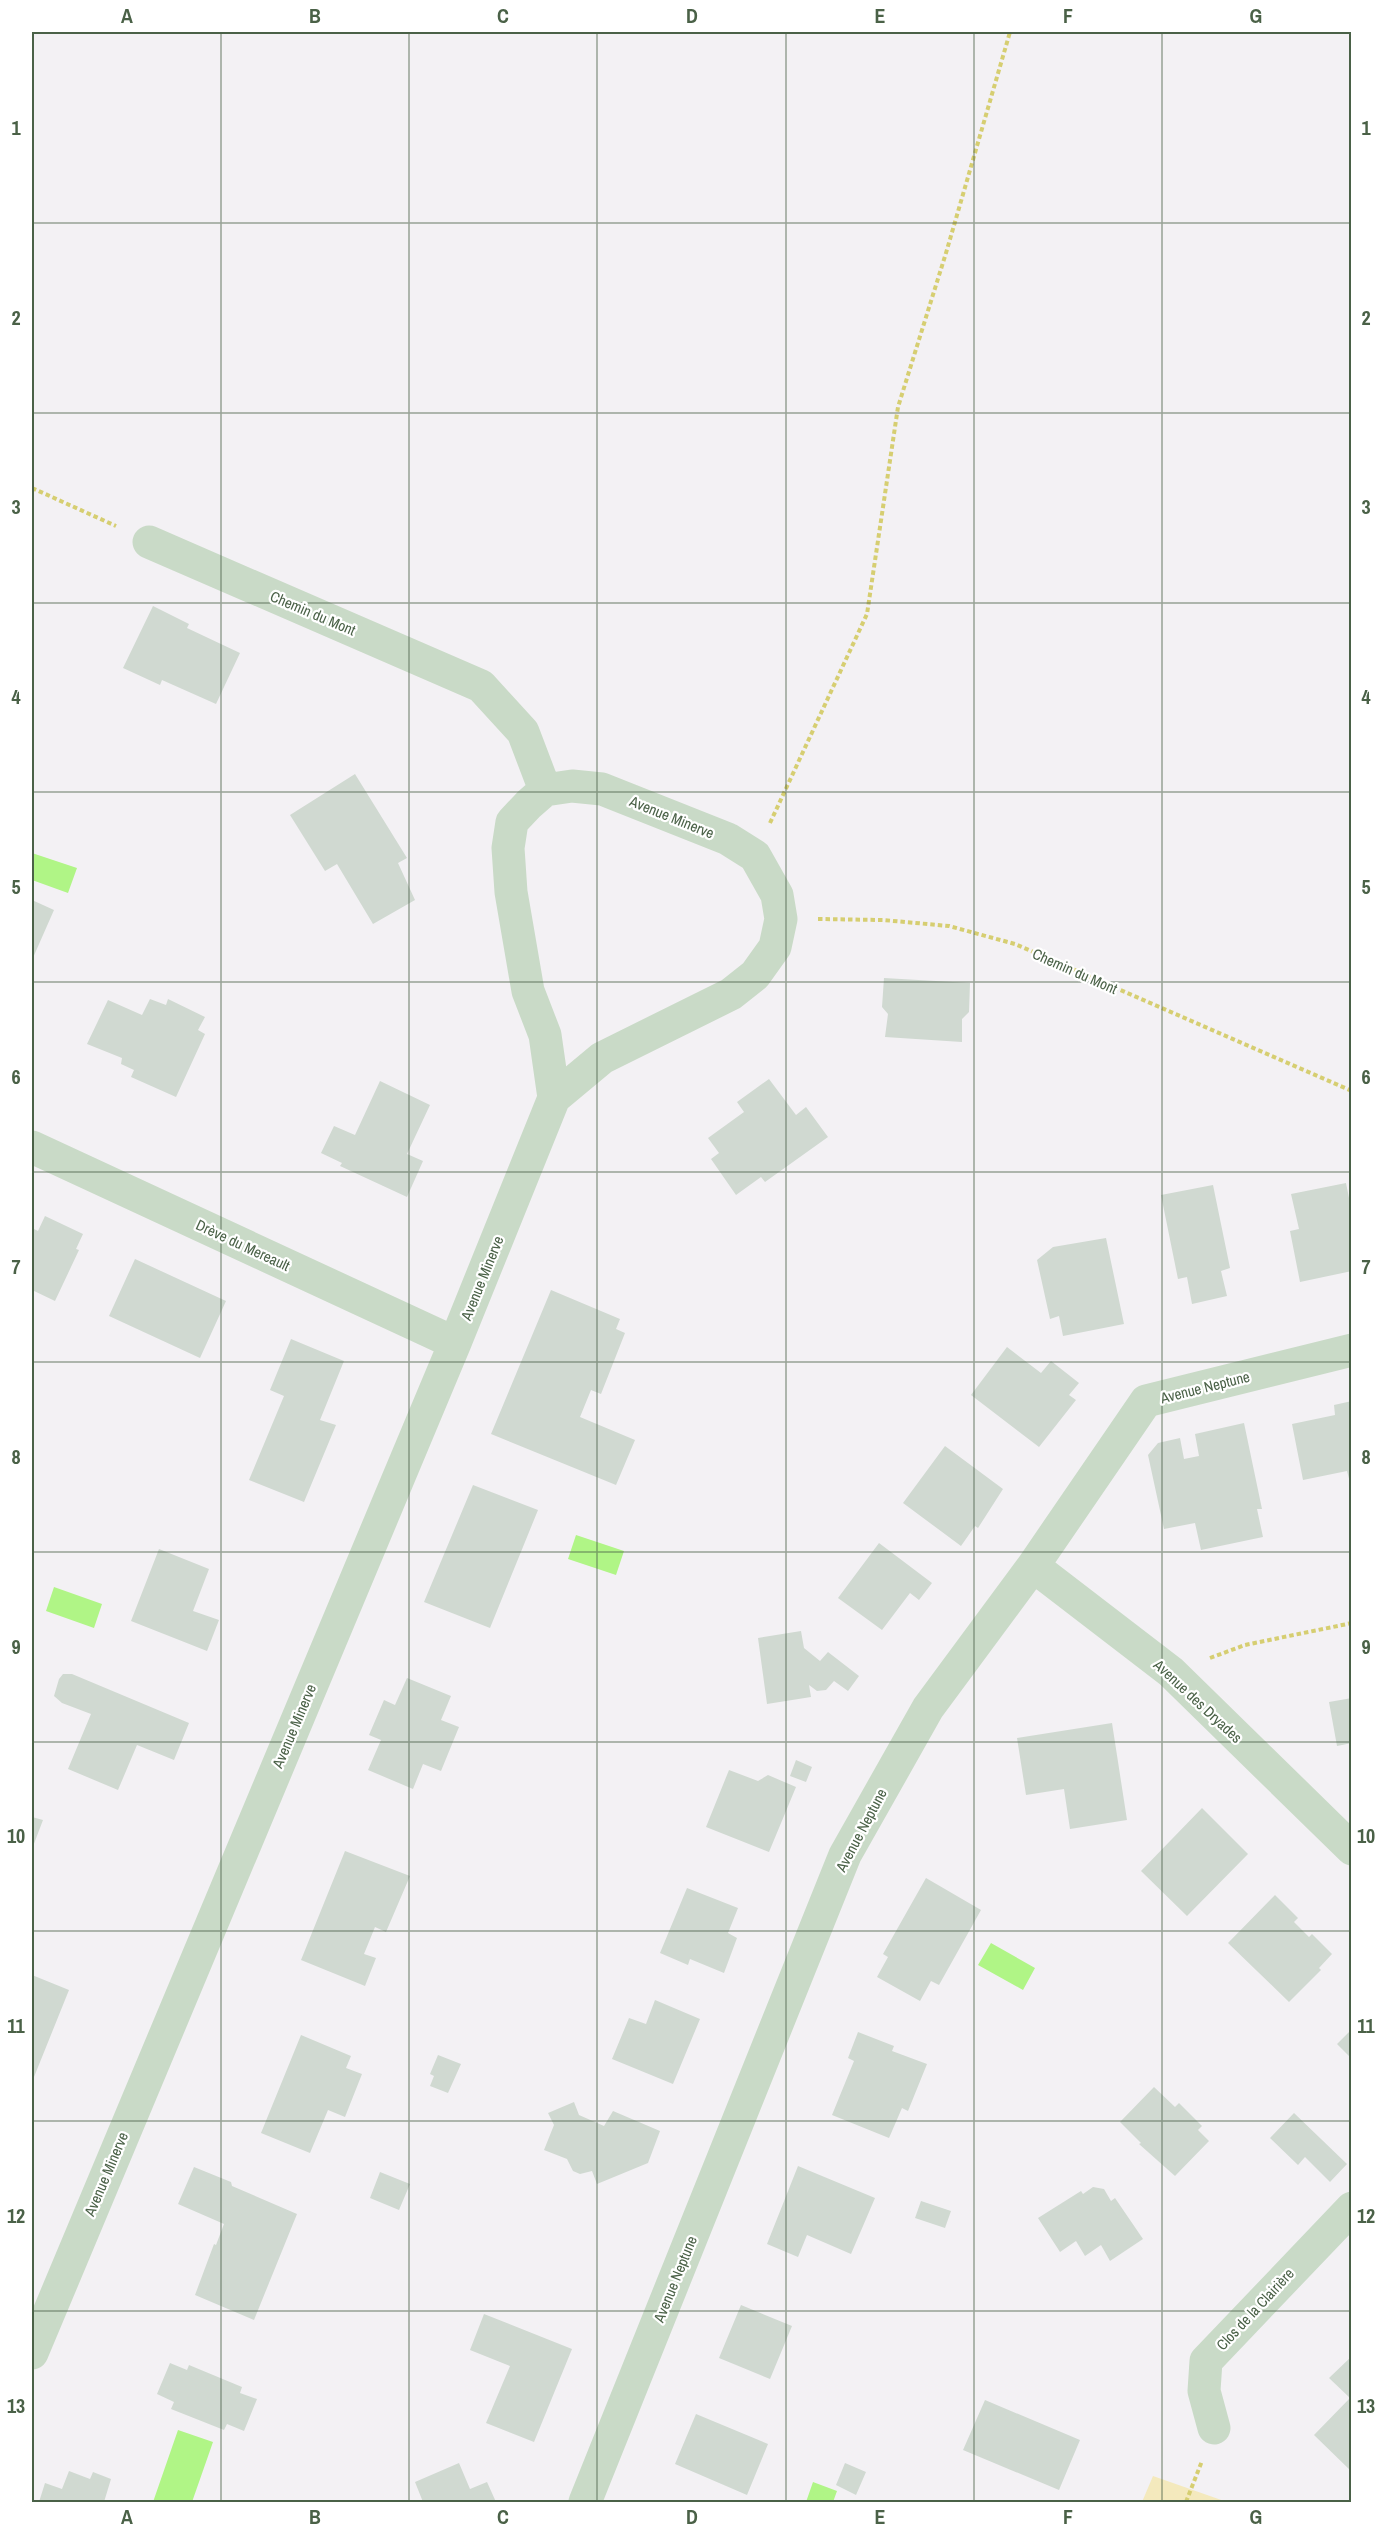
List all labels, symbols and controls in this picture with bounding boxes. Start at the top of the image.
text: A [121,2,133,29]
text: B [309,2,321,29]
text: C [497,2,509,29]
text: D [686,2,698,29]
text: E [875,2,886,29]
text: F [1063,2,1073,29]
text: G [1250,2,1262,29]
text: 1 [11,114,21,141]
text: 1 [1361,114,1371,141]
text: 2 [11,304,21,331]
text: 2 [1361,304,1371,331]
text: 3 [11,493,21,520]
text: 3 [1361,493,1371,520]
street label: Chemin du Mont [267,586,359,641]
text: 4 [11,683,21,710]
text: 4 [1361,683,1371,710]
street label: Avenue Minerve [626,790,718,844]
text: 5 [11,873,21,900]
text: 5 [1361,873,1371,900]
street label: Chemin du Mont [1029,943,1121,999]
text: 6 [11,1063,21,1090]
text: 6 [1361,1063,1371,1090]
street label: Drève du Mereault [193,1214,294,1276]
street label: Avenue Minerve [455,1232,509,1324]
text: 7 [11,1253,21,1280]
text: 7 [1361,1253,1371,1280]
street label: Avenue Neptune [1157,1366,1252,1408]
text: 8 [11,1443,21,1470]
text: 8 [1361,1443,1371,1470]
text: 9 [11,1633,21,1660]
text: 9 [1361,1633,1371,1660]
street label: Avenue des Dryades [1148,1654,1247,1748]
street label: Avenue Minerve [266,1681,321,1772]
street label: Avenue Neptune [830,1785,892,1876]
text: 10 [7,1822,25,1849]
text: 10 [1357,1822,1375,1849]
text: 11 [7,2012,26,2039]
text: 11 [1357,2012,1376,2039]
street label: Avenue Minerve [78,2129,133,2220]
text: 12 [7,2202,25,2229]
text: 12 [1357,2202,1375,2229]
street label: Avenue Neptune [648,2233,702,2326]
street label: Clos de la Clairière [1211,2263,1299,2355]
text: 13 [7,2392,25,2419]
text: 13 [1357,2392,1375,2419]
text: A [121,2503,133,2530]
text: B [309,2503,321,2530]
text: C [497,2503,509,2530]
text: D [686,2503,698,2530]
text: E [875,2503,886,2530]
text: F [1063,2503,1073,2530]
text: G [1250,2503,1262,2530]

